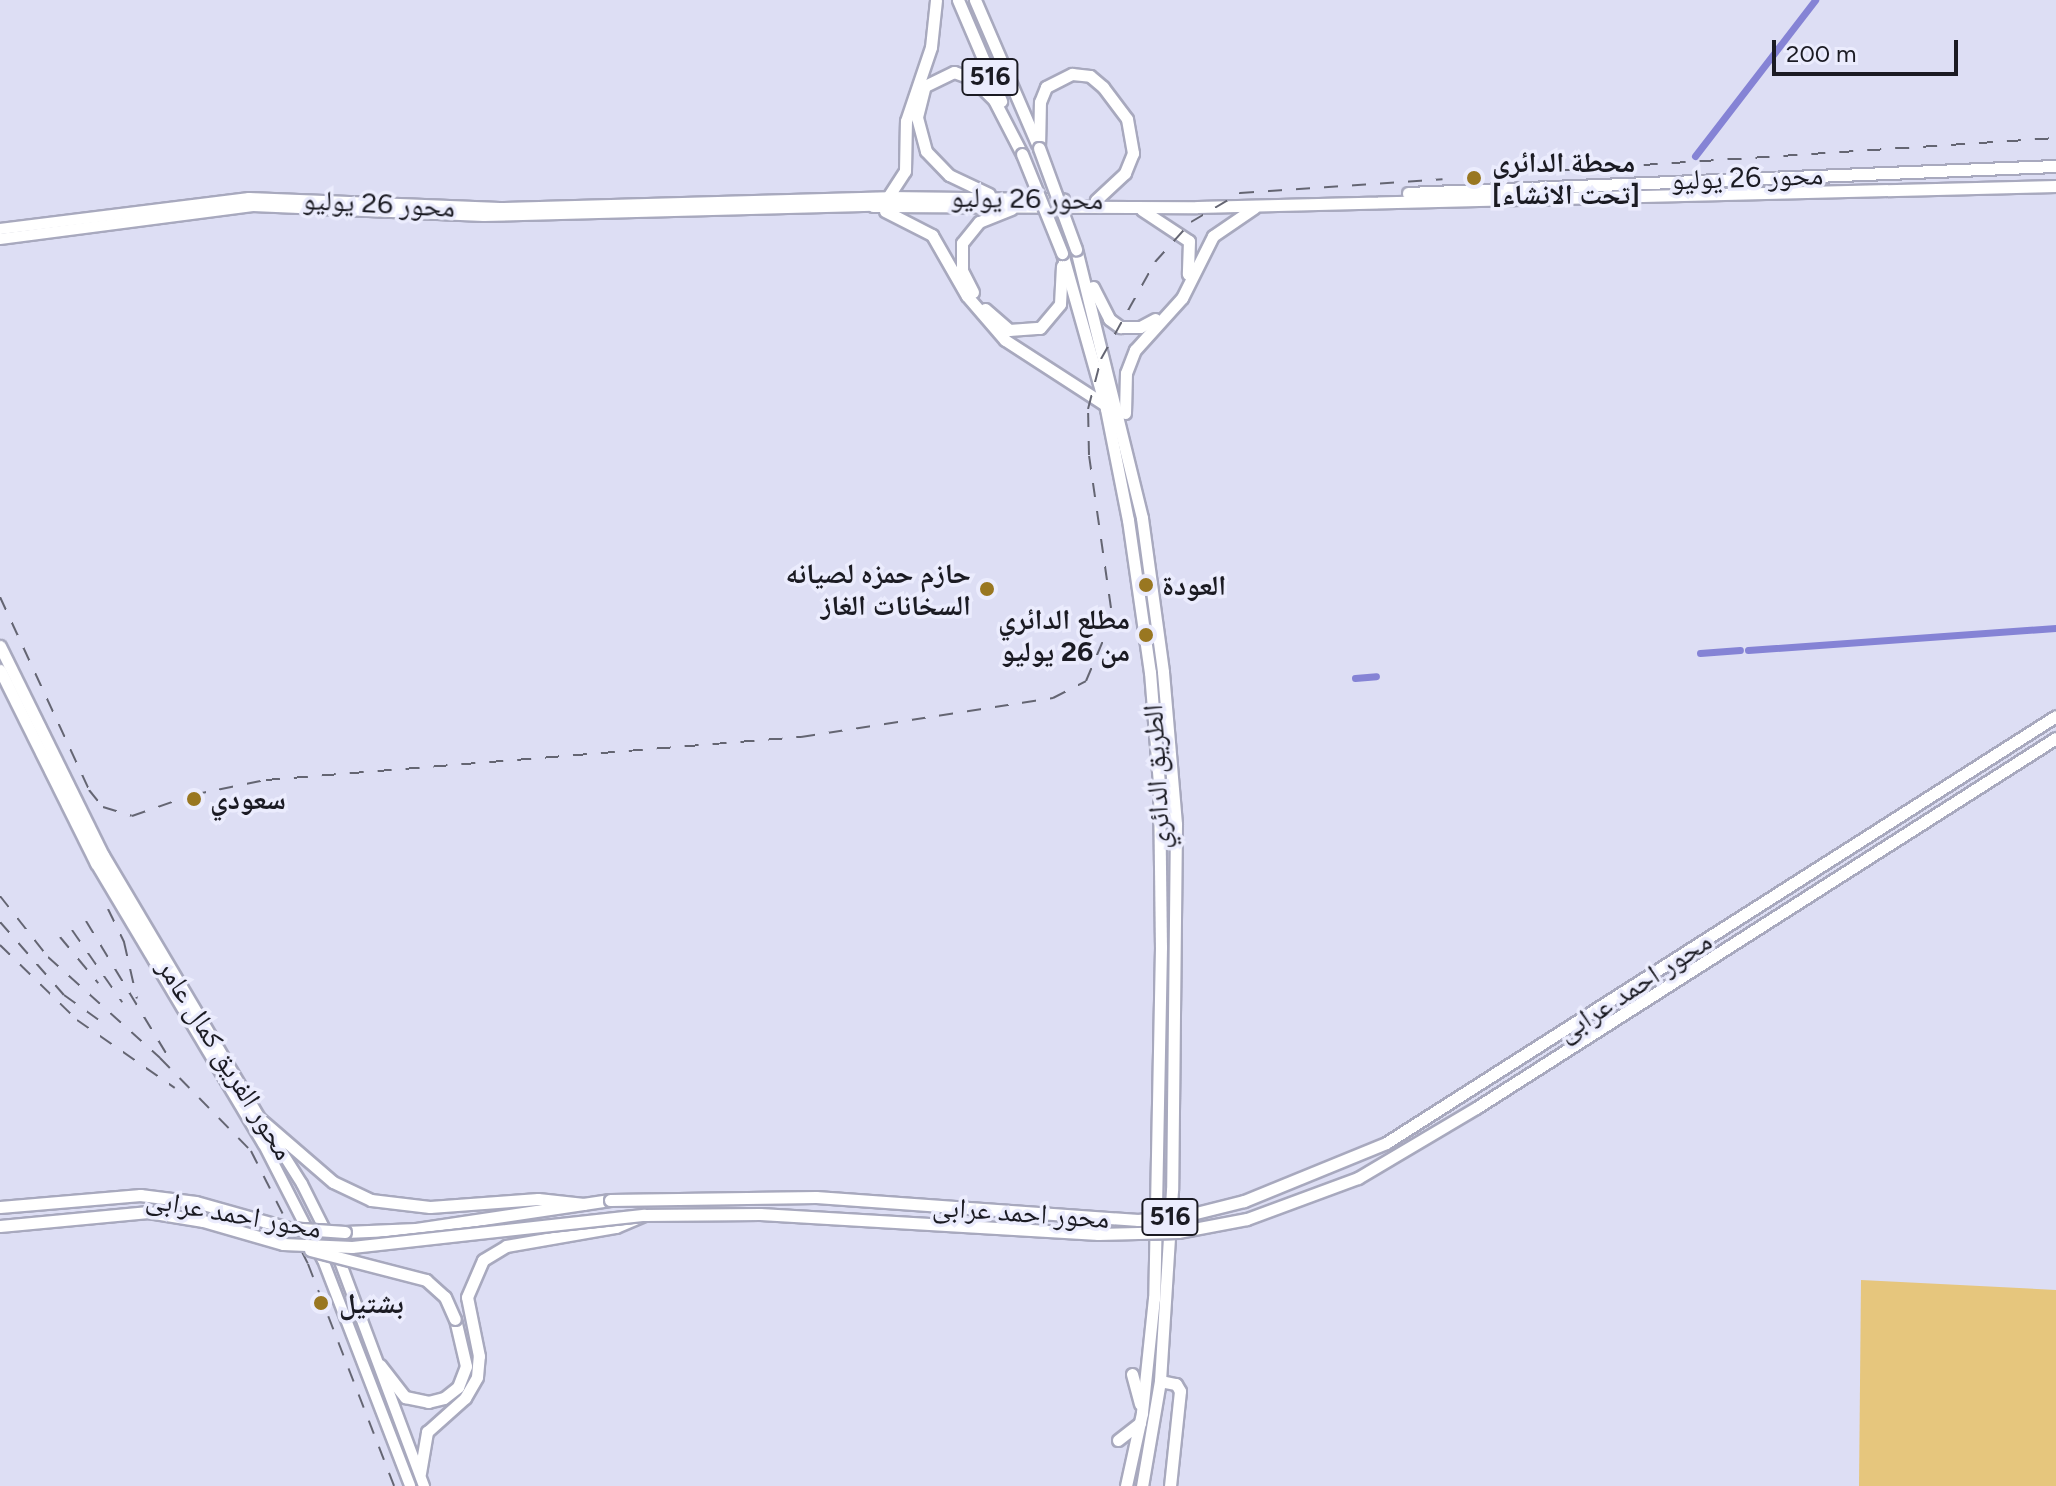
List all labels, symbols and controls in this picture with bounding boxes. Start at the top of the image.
scale bar [1776,24,1962,74]
text: 200 m [1786,39,1857,68]
road number: 516 [960,55,1020,99]
place label: محطة الدائري [تحت الانشاء] [1492,145,1640,211]
street label: محور 26 يوليو [1670,158,1824,196]
marker: محطة الدائري [تحت الانشاء] [1463,167,1485,189]
street label: محور 26 يوليو [950,180,1104,216]
street label: محور 26 يوليو [302,182,456,224]
place label: حازم حمزه لصيانه السخانات الغاز [785,556,971,622]
place label: العودة [1162,568,1226,602]
marker: العودة [1137,576,1155,594]
marker: حازم حمزه لصيانه السخانات الغاز [978,580,996,598]
place label: مطلع الدائري من 26 يوليو [998,602,1130,668]
marker: مطلع الدائري من 26 يوليو [1137,626,1155,644]
street label: الطريق الدائري [1135,704,1177,850]
place label: سعودي [210,782,286,816]
marker: سعودي [185,790,203,808]
street label: محور احمد عرابى [1550,924,1718,1048]
street label: محور الفريق كمال عامر [151,952,301,1166]
street label: محور احمد عرابى [144,1181,324,1245]
street label: محور احمد عرابى [931,1189,1111,1235]
road number: 516 [1140,1195,1200,1239]
place label: بشتيل [339,1286,404,1320]
marker: بشتيل [310,1292,332,1314]

